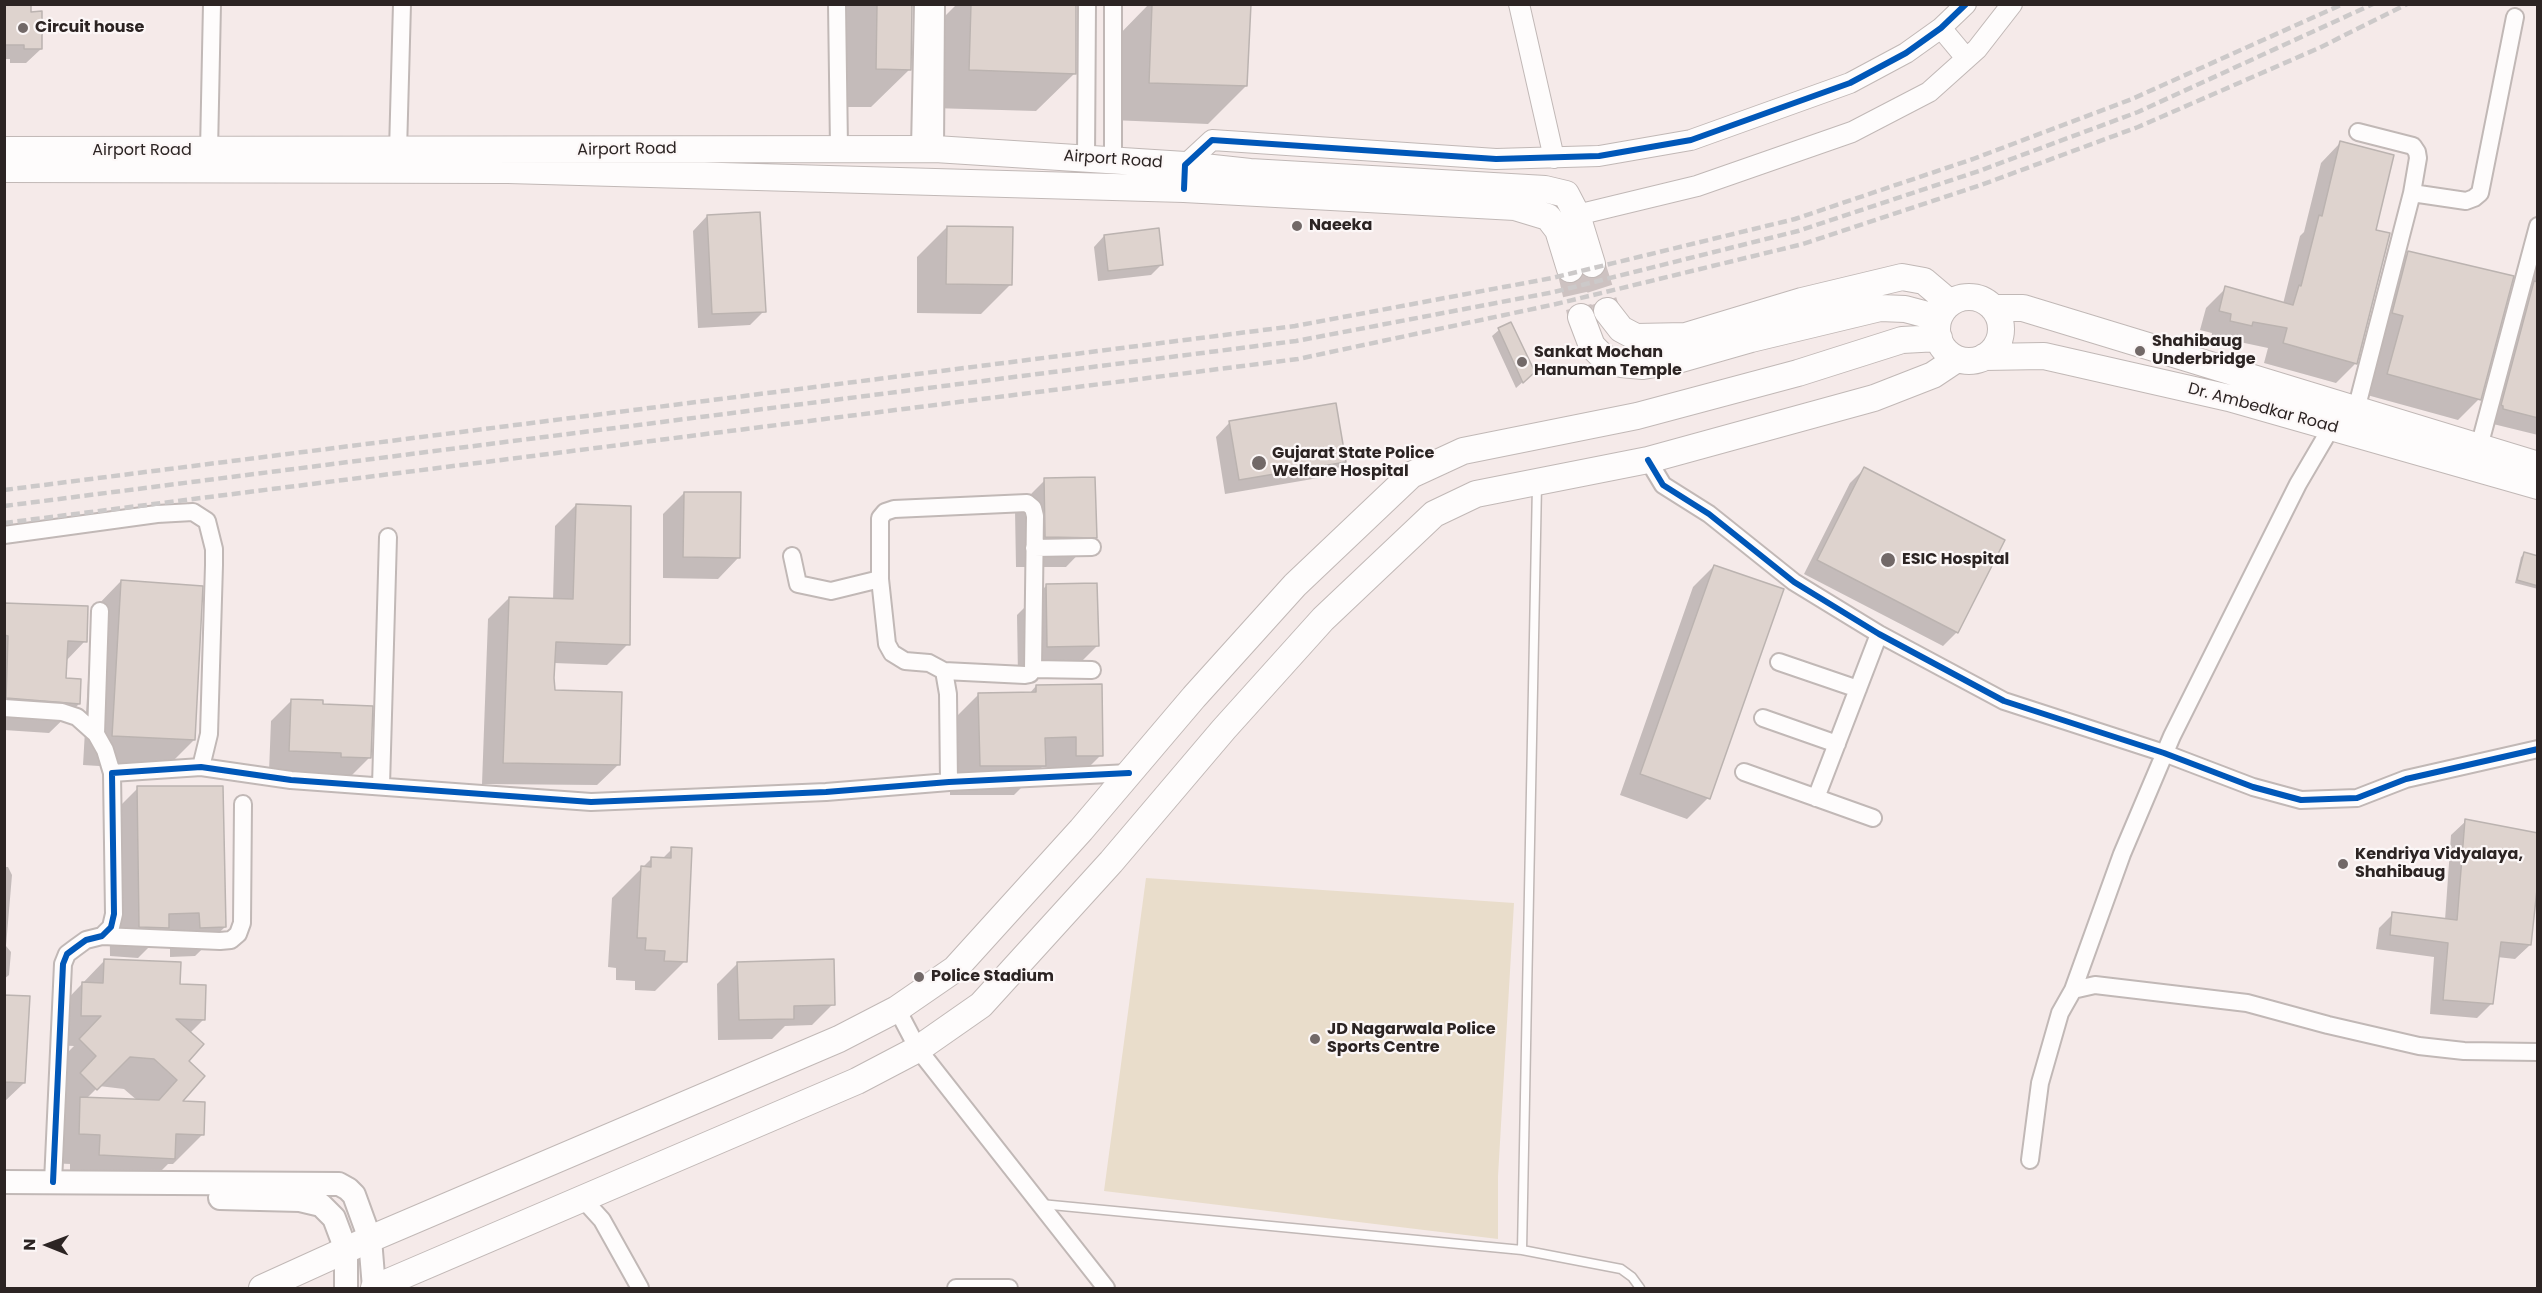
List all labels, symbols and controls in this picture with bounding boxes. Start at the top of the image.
place label: Circuit house [35,18,144,38]
marker: Circuit house [16,21,30,35]
street label: Airport Road [577,140,677,160]
street label: Airport Road [92,141,192,161]
street label: Airport Road [1063,147,1163,173]
place label: Naeeka [1309,216,1372,236]
marker: Naeeka [1290,219,1304,233]
place label: Shahibaug Underbridge [2152,332,2256,370]
place label: Sankat Mochan Hanuman Temple [1534,343,1682,381]
marker: Shahibaug Underbridge [2133,344,2147,358]
marker: Sankat Mochan Hanuman Temple [1515,355,1529,369]
street label: Dr. Ambedkar Road [2186,380,2340,438]
place label: Gujarat State Police Welfare Hospital [1272,444,1434,482]
marker: Gujarat State Police Welfare Hospital [1250,454,1268,472]
place label: ESIC Hospital [1902,550,2009,570]
marker: ESIC Hospital [1879,551,1897,569]
place label: Kendriya Vidyalaya, Shahibaug [2355,845,2523,883]
marker: Kendriya Vidyalaya, Shahibaug [2336,857,2350,871]
place label: Police Stadium [931,967,1054,987]
marker: Police Stadium [912,970,926,984]
place label: JD Nagarwala Police Sports Centre [1327,1020,1496,1058]
marker: JD Nagarwala Police Sports Centre [1308,1032,1322,1046]
north arrow [18,1215,78,1275]
text: N [18,1238,41,1251]

